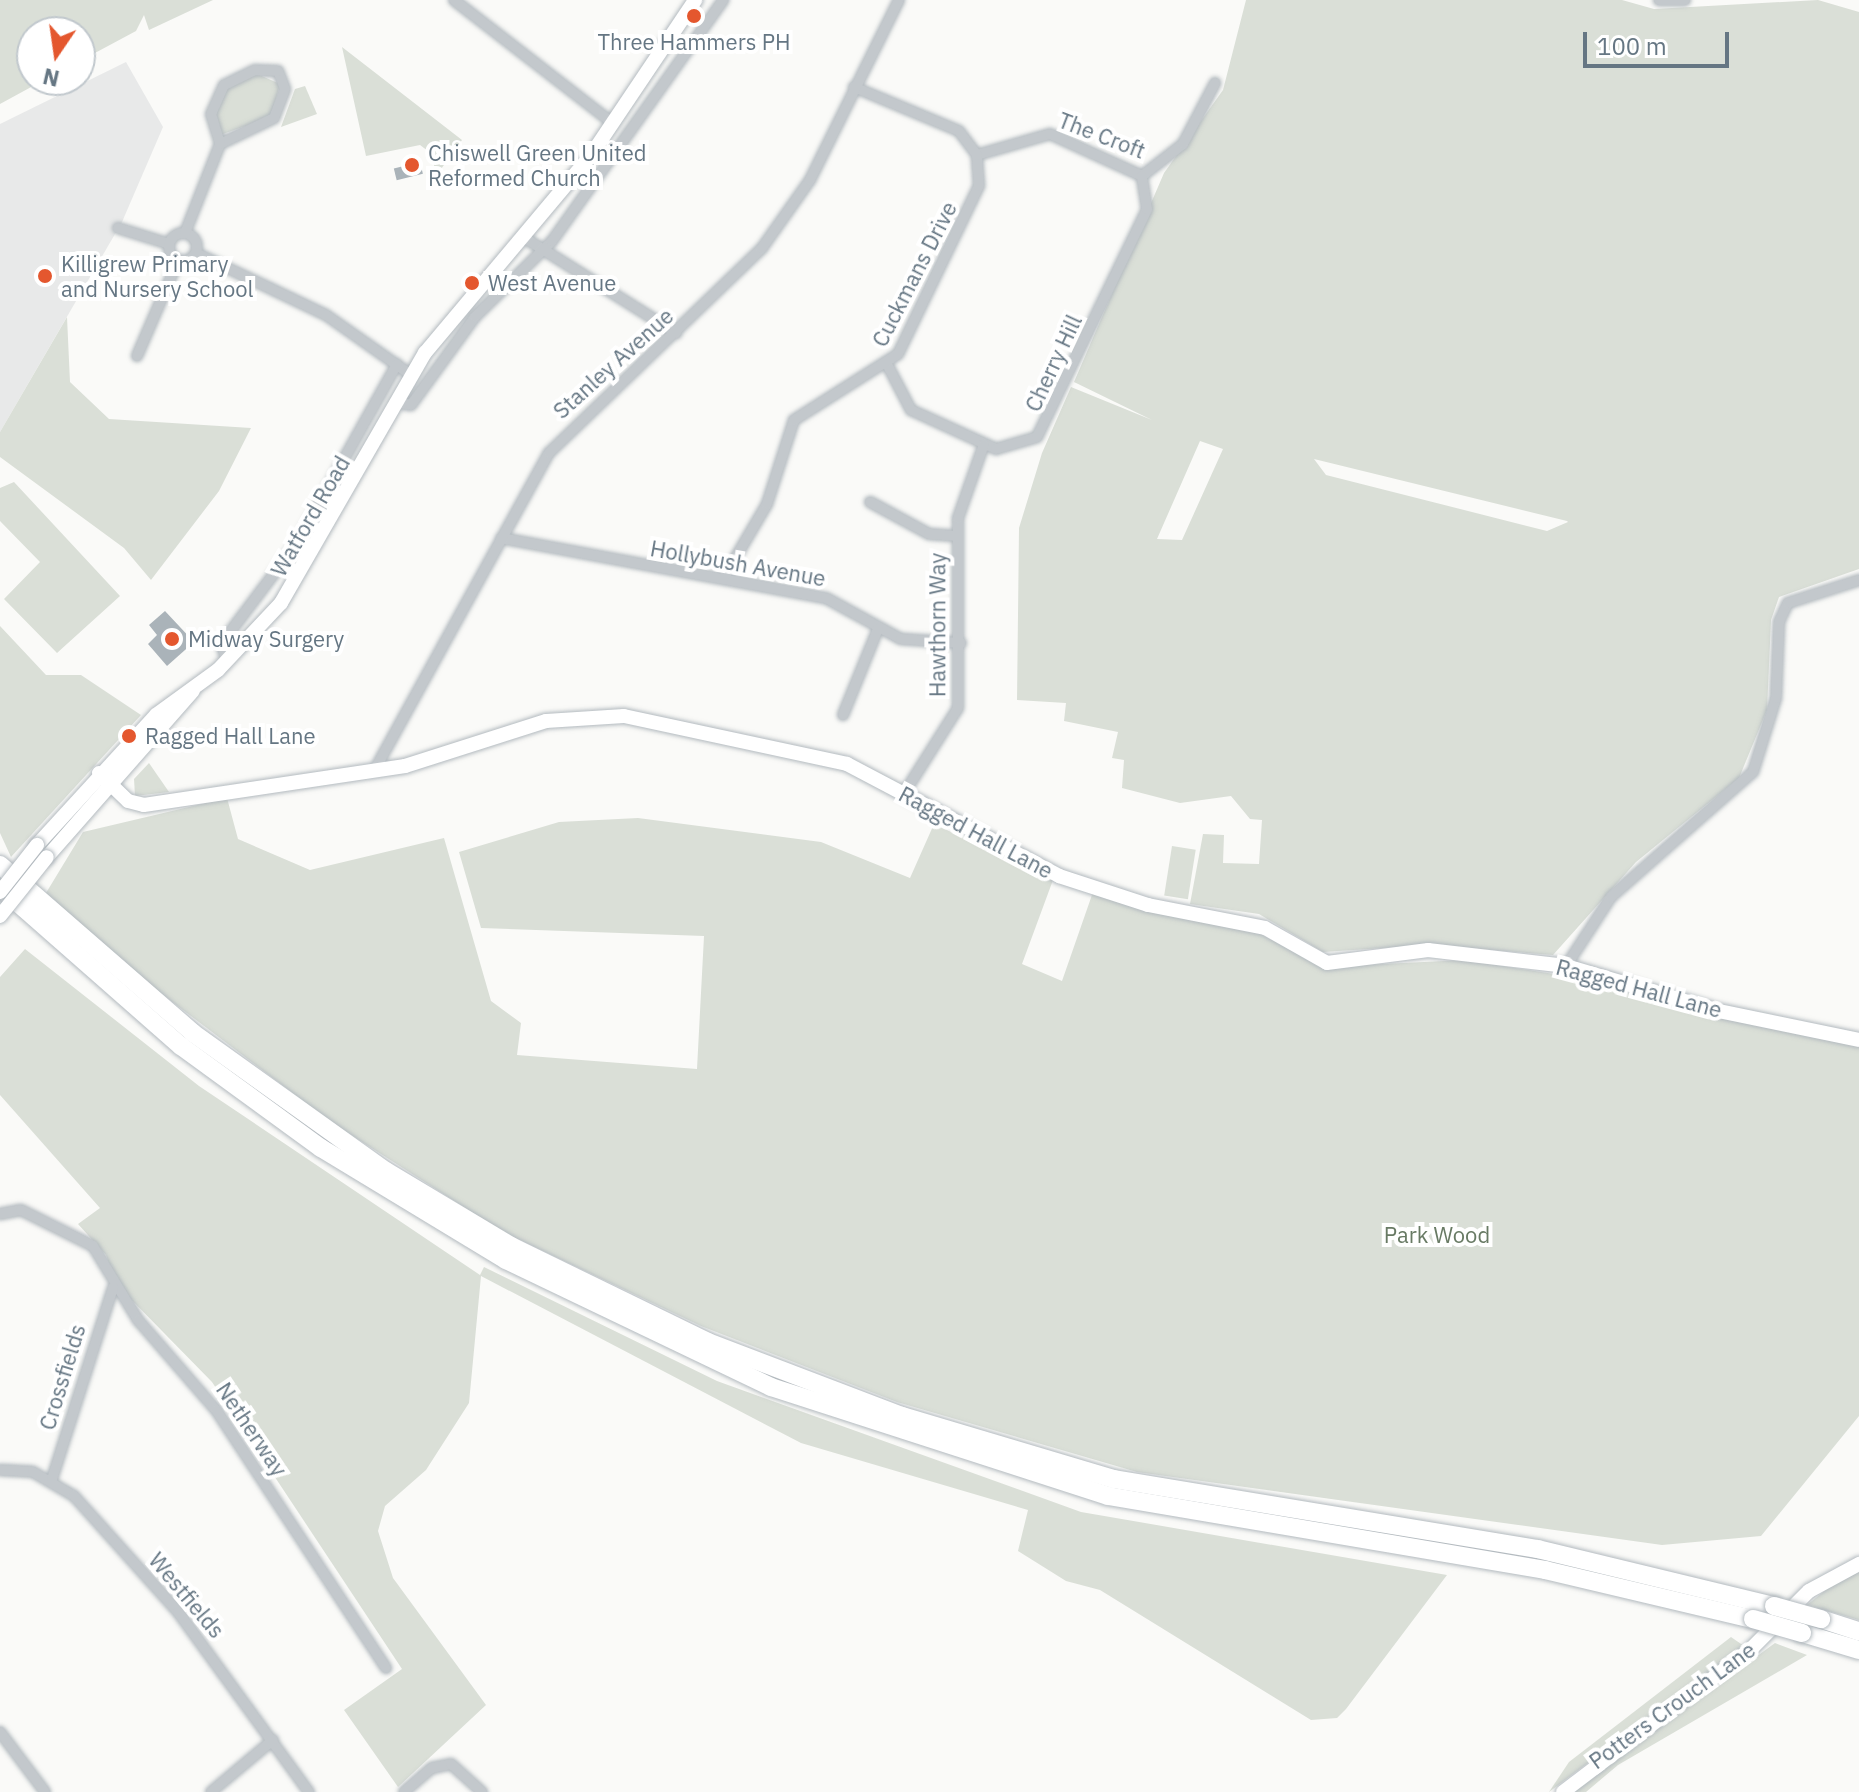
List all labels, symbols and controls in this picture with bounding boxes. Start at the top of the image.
marker: Three Hammers PH [685,7,703,25]
north arrow [16,16,96,96]
scale bar [1587,16,1733,66]
place label: Three Hammers PH [597,29,791,55]
text: 100 m [1597,30,1667,62]
text: N [40,62,62,94]
street label: The Croft [1055,106,1149,164]
place label: Chiswell Green United Reformed Church [428,139,647,190]
marker: Chiswell Green United Reformed Church [403,156,421,174]
street label: Cuckmans Drive [866,197,962,351]
place label: Killigrew Primary and Nursery School [61,250,254,302]
marker: Killigrew Primary and Nursery School [36,267,54,285]
place label: West Avenue [488,270,616,296]
marker: West Avenue [463,274,481,292]
street label: Stanley Avenue [548,302,678,424]
street label: Cherry Hill [1019,310,1087,416]
street label: Watford Road [265,451,355,581]
street label: Hollybush Avenue [648,535,828,591]
street label: Hawthorn Way [924,553,950,697]
place label: Midway Surgery [188,626,344,652]
marker: Midway Surgery [163,630,181,648]
place label: Ragged Hall Lane [145,723,315,749]
marker: Ragged Hall Lane [120,727,138,745]
street label: Ragged Hall Lane [895,780,1057,884]
street label: Ragged Hall Lane [1553,953,1725,1023]
park label: Park Wood [1384,1222,1490,1248]
street label: Crossfields [33,1321,91,1433]
street label: Netherway [211,1377,293,1481]
street label: Westfields [144,1547,230,1643]
street label: Potters Crouch Lane [1584,1636,1760,1774]

